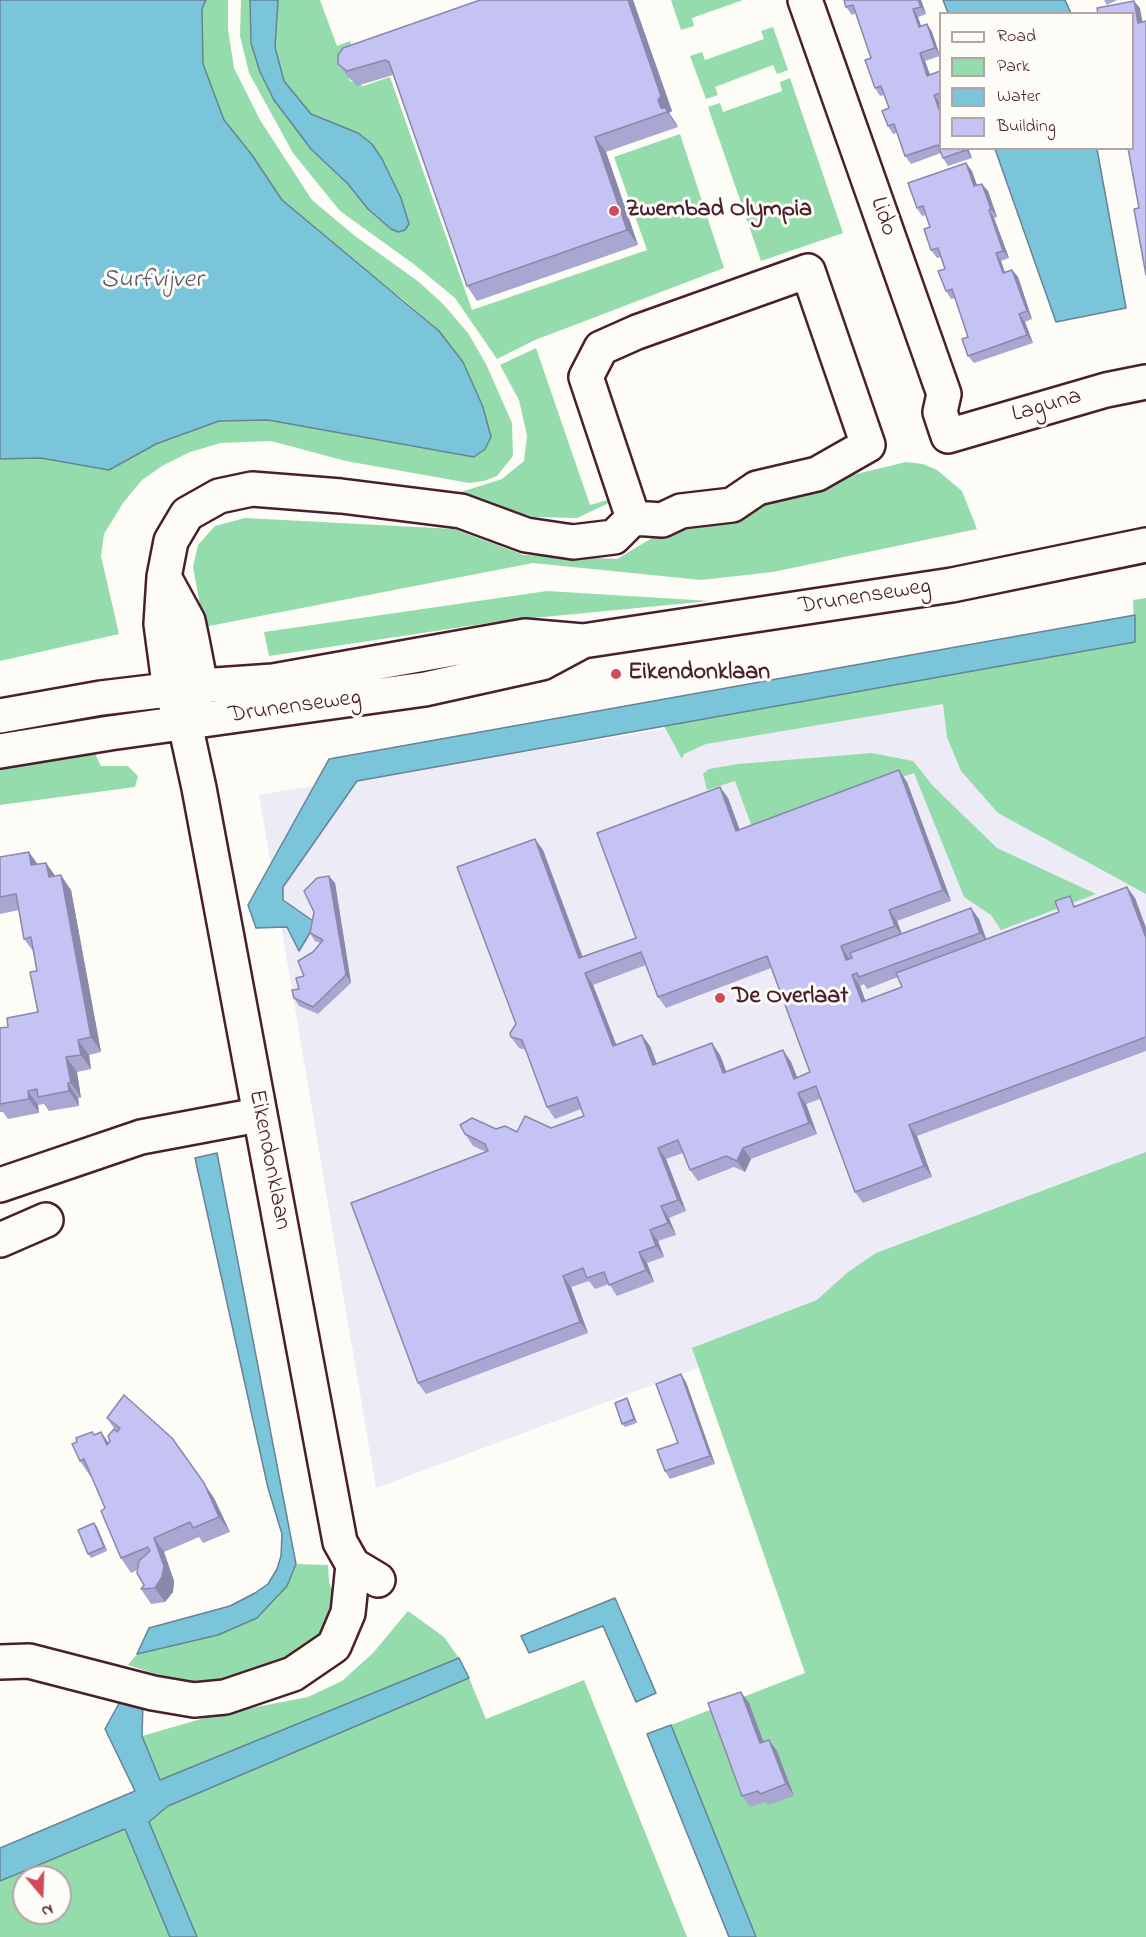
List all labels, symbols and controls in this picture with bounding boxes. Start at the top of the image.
legend [939,12,1134,150]
text: Road [997,24,1036,50]
text: Park [997,54,1030,80]
text: Water [997,84,1040,110]
text: Building [997,114,1056,140]
street label: Lido [862,194,902,240]
place label: Zwembad Olympia [626,197,812,225]
marker: Zwembad Olympia [607,204,621,218]
water label: Surfvijver [101,266,203,298]
street label: Laguna [1009,383,1085,431]
street label: Drunenseweg [797,573,933,623]
place label: Eikendonklaan [628,660,770,688]
marker: Eikendonklaan [609,667,623,681]
street label: Drunenseweg [227,684,363,732]
place label: De Overlaat [732,984,848,1012]
marker: De Overlaat [713,991,727,1005]
street label: Eikendonklaan [240,1088,296,1232]
north arrow [12,1865,72,1925]
text: N [38,1897,56,1923]

